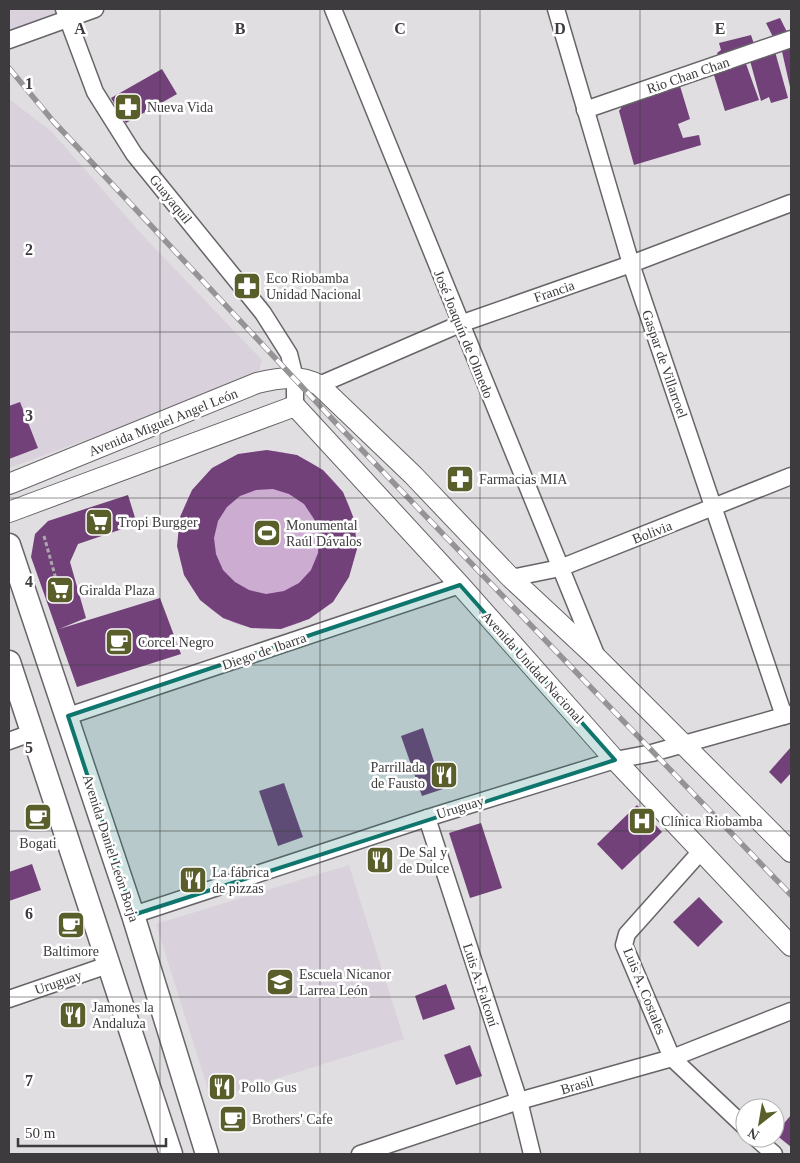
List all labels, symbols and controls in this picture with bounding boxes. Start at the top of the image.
text: A [74,20,86,37]
text: B [235,20,246,37]
text: C [394,20,406,37]
text: D [554,20,566,37]
text: E [715,20,725,37]
street label: Rio Chan Chan [645,54,731,97]
text: 1 [25,75,33,92]
pharmacy icon: Nueva Vida [113,92,143,122]
place label: Nueva Vida [147,100,214,115]
street label: Guayaquil [146,172,195,227]
text: 2 [25,241,33,258]
street label: José Joaquín de Olmedo [431,268,496,400]
pharmacy icon: Eco Riobamba Unidad Nacional [232,271,262,301]
place label: Eco Riobamba Unidad Nacional [266,271,361,302]
street label: Francia [532,277,577,305]
street label: Gaspar de Villarroel [639,308,690,420]
street label: Avenida Miguel Angel León [86,386,240,459]
text: 3 [25,407,33,424]
pharmacy icon: Farmacias MIA [445,464,475,494]
place label: Farmacias MIA [479,472,568,487]
supermarket icon: Tropi Burgger [84,507,114,537]
place label: Tropi Burgger [118,515,198,530]
sports icon: Monumental Raúl Dávalos [252,518,282,548]
place label: Monumental Raúl Dávalos [286,518,362,549]
street label: Bolivia [630,518,675,547]
text: 4 [25,573,33,590]
supermarket icon: Giralda Plaza [45,575,75,605]
place label: Giralda Plaza [79,583,156,598]
street label: Avenida Unidad Nacional [478,608,587,726]
cafe icon: Corcel Negro [104,627,134,657]
street label: Diego de Ibarra [220,630,309,673]
place label: Corcel Negro [138,635,214,650]
text: 5 [25,739,33,756]
place label: Parrillada de Fausto [371,760,426,791]
restaurant icon: Parrillada de Fausto [429,760,459,790]
street label: Avenida Daniel León Borja [80,773,142,924]
street label: Uruguay [435,793,486,822]
cafe icon: Bogati [23,802,53,832]
hospital icon: Clínica Riobamba [627,806,657,836]
place label: Clínica Riobamba [661,814,763,829]
place label: Bogati [19,836,57,851]
restaurant icon: De Sal y de Dulce [365,845,395,875]
place label: De Sal y de Dulce [399,845,449,876]
restaurant icon: La fábrica de pizzas [178,865,208,895]
place label: La fábrica de pizzas [212,865,270,896]
text: 6 [25,905,33,922]
cafe icon: Baltimore [56,910,86,940]
street label: Luis A. Falconí [460,942,501,1029]
place label: Baltimore [43,944,99,959]
street label: Luis A. Costales [620,946,669,1037]
street label: Uruguay [33,967,84,998]
school or university icon: Escuela Nicanor Larrea León [265,967,295,997]
place label: Escuela Nicanor Larrea León [299,967,391,998]
restaurant icon: Jamones la Andaluza [58,1000,88,1030]
place label: Jamones la Andaluza [92,1000,155,1031]
text: 7 [25,1072,33,1089]
restaurant icon: Pollo Gus [207,1072,237,1102]
street label: Brasil [559,1074,595,1097]
place label: Pollo Gus [241,1080,297,1095]
north arrow [735,1098,785,1148]
cafe icon: Brothers' Cafe [218,1104,248,1134]
place label: Brothers' Cafe [252,1112,333,1127]
scale bar [18,1116,165,1148]
text: 50 m [25,1125,56,1141]
text: N [745,1125,762,1143]

